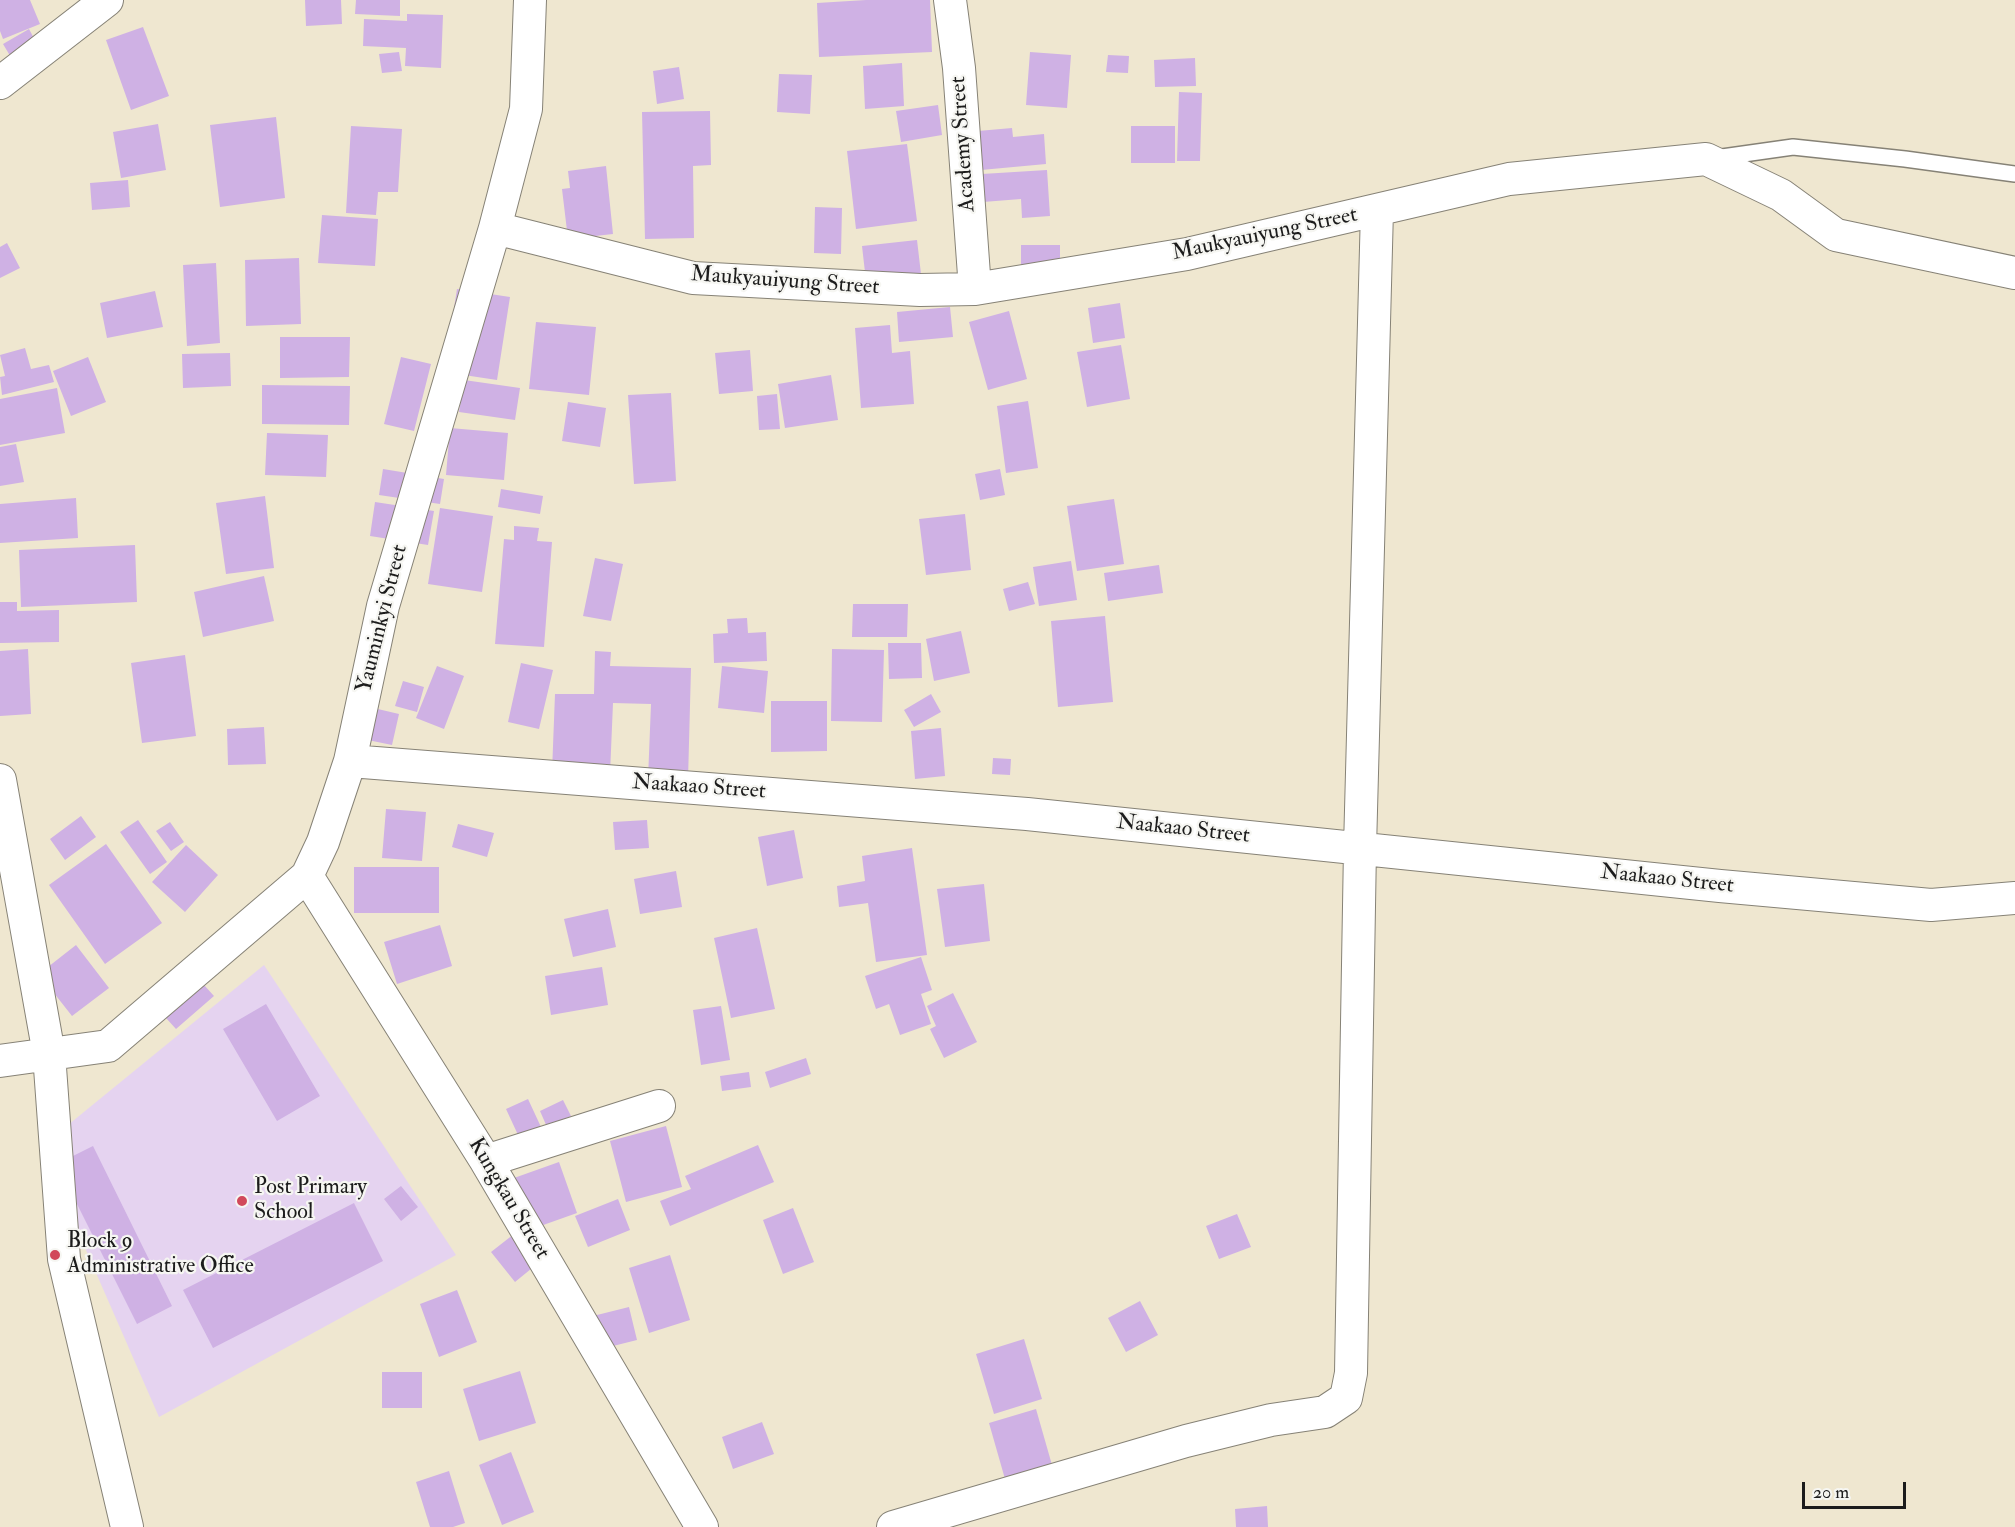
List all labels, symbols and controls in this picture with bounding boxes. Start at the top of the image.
street label: Academy Street [946,75,982,213]
street label: Maukyauiyung Street [1170,202,1360,268]
street label: Maukyauiyung Street [690,262,880,302]
street label: Yauminkyi Street [352,542,414,696]
street label: Naakaao Street [631,770,767,806]
street label: Naakaao Street [1115,810,1251,850]
street label: Naakaao Street [1599,860,1735,900]
street label: Kungkau Street [461,1133,555,1265]
place label: Post Primary School [254,1175,367,1226]
marker: Post Primary School [235,1194,249,1208]
place label: Block 9 Administrative Office [67,1229,254,1280]
marker: Block 9 Administrative Office [48,1248,62,1262]
scale bar [1805,1470,1908,1508]
text: 20 m [1813,1481,1849,1504]

